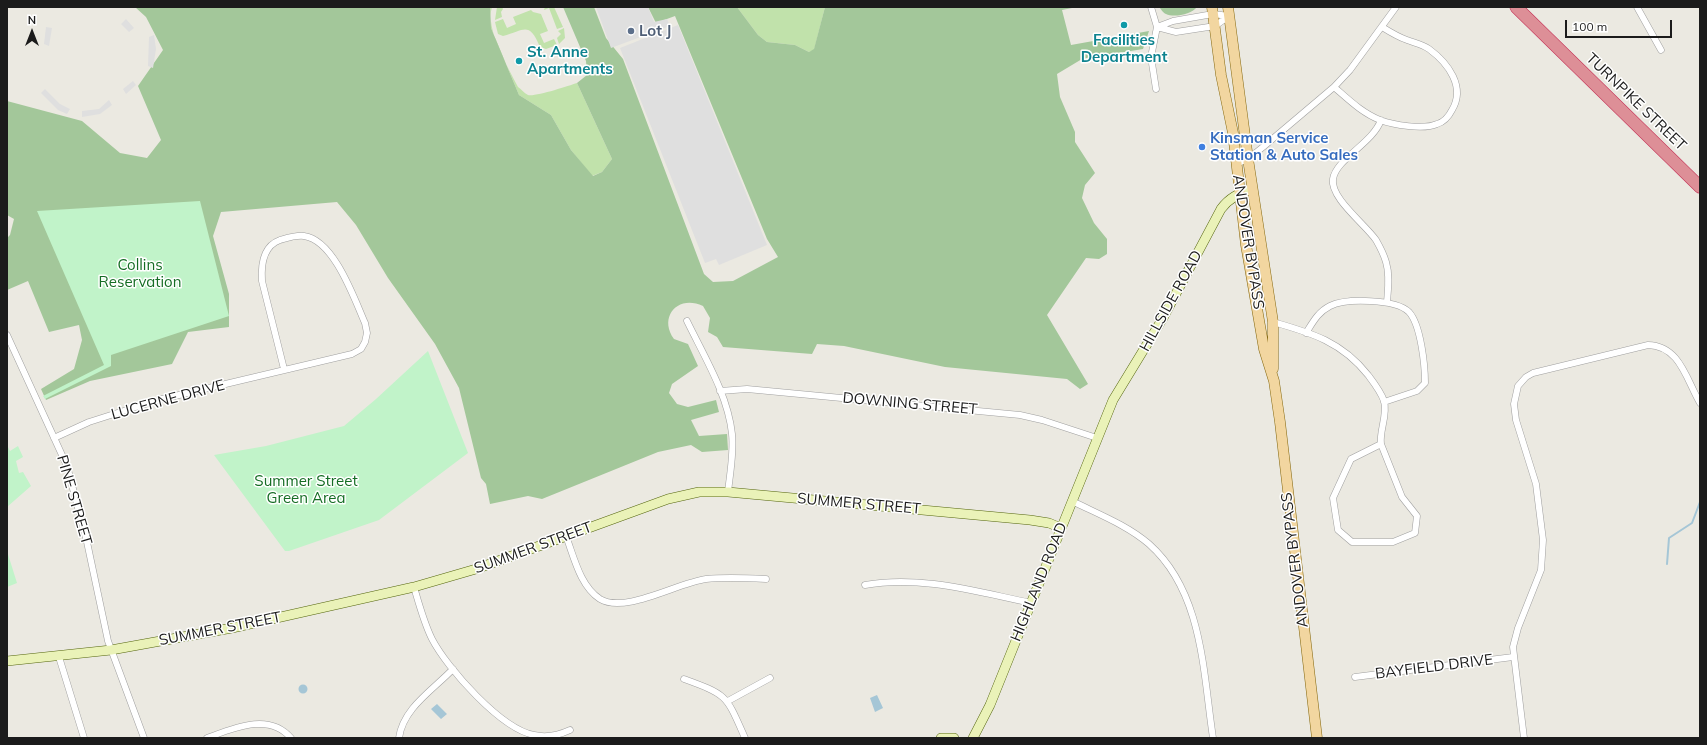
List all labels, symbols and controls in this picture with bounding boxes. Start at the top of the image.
north arrow [12,12,52,52]
scale bar [1567,12,1674,38]
text: N [28,13,36,27]
text: 100 m [1572,19,1607,34]
marker: Facilities Department [1119,20,1129,30]
place label: Lot J [639,22,671,40]
marker: Lot J [626,26,636,36]
place label: Facilities Department [1081,31,1167,66]
place label: St. Anne Apartments [527,43,613,78]
street label: TURNPIKE STREET [1582,49,1690,155]
marker: St. Anne Apartments [514,56,524,66]
place label: Kinsman Service Station & Auto Sales [1210,129,1358,164]
marker: Kinsman Service Station & Auto Sales [1197,142,1207,152]
street label: ANDOVER BYPASS [1228,173,1268,311]
street label: HILLSIDE ROAD [1136,247,1206,355]
park label: Collins Reservation [99,256,181,291]
street label: LUCERNE DRIVE [109,376,227,424]
street label: DOWNING STREET [842,389,978,419]
street label: PINE STREET [53,453,95,547]
park label: Summer Street Green Area [254,472,358,507]
street label: SUMMER STREET [796,490,922,518]
street label: ANDOVER BYPASS [1278,491,1312,629]
street label: SUMMER STREET [472,518,594,578]
street label: HIGHLAND ROAD [1007,520,1071,644]
street label: SUMMER STREET [157,608,283,650]
street label: BAYFIELD DRIVE [1374,651,1494,683]

